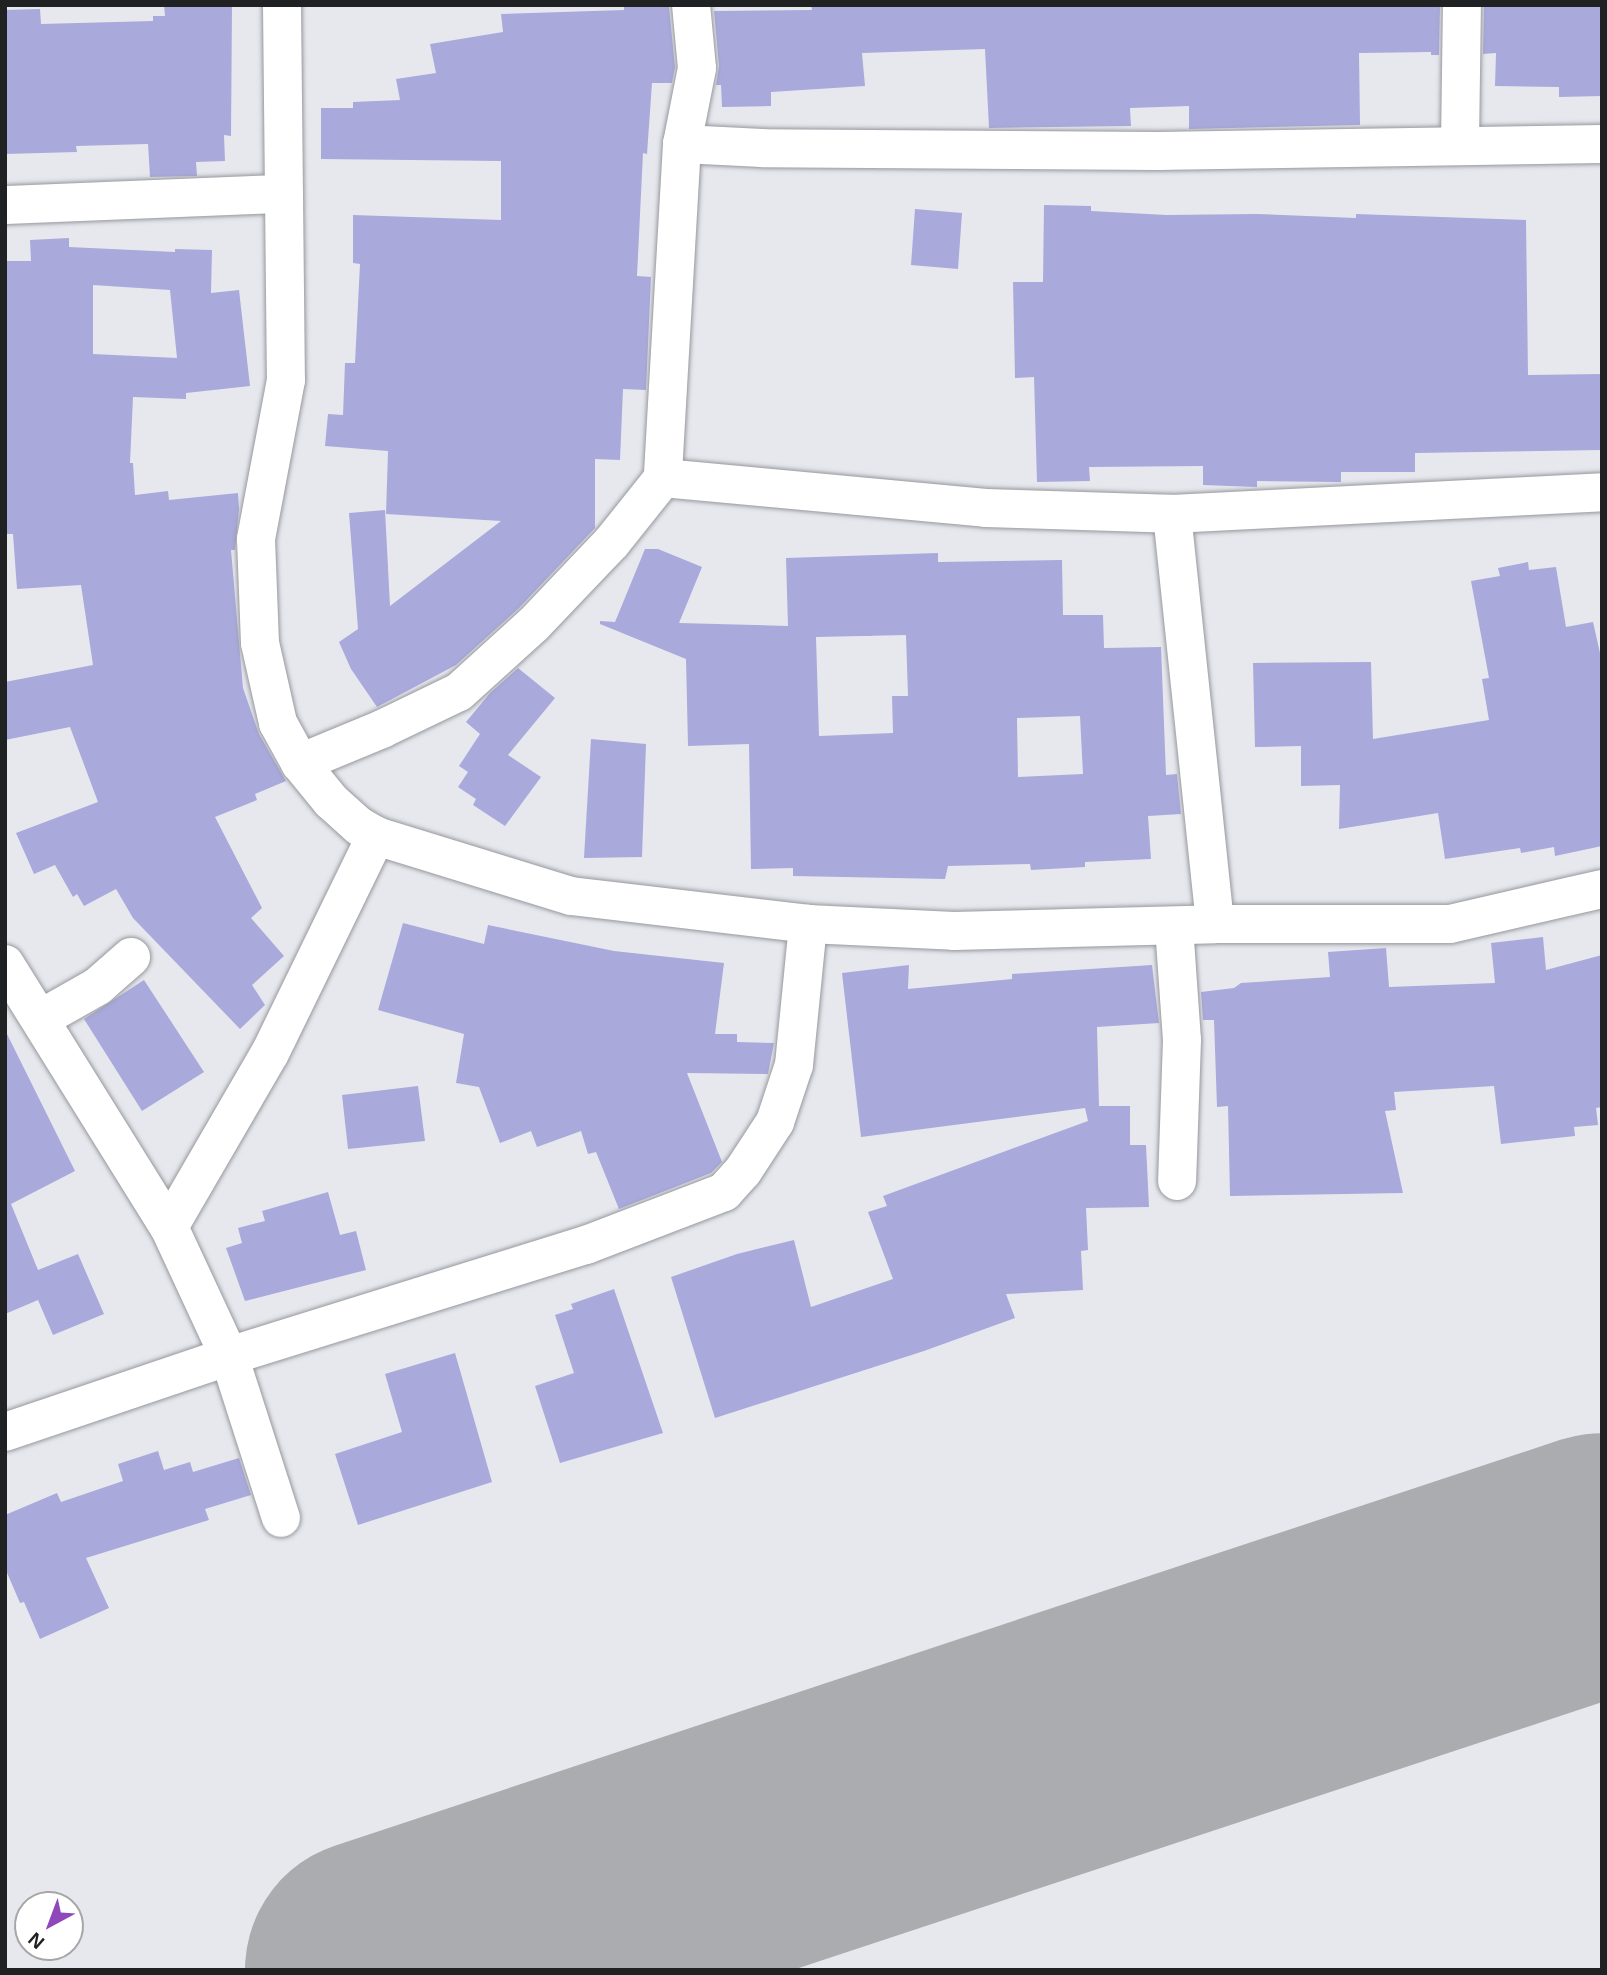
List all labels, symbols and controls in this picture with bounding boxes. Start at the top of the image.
north arrow [14,1891,84,1961]
text: N [24,1928,48,1953]

